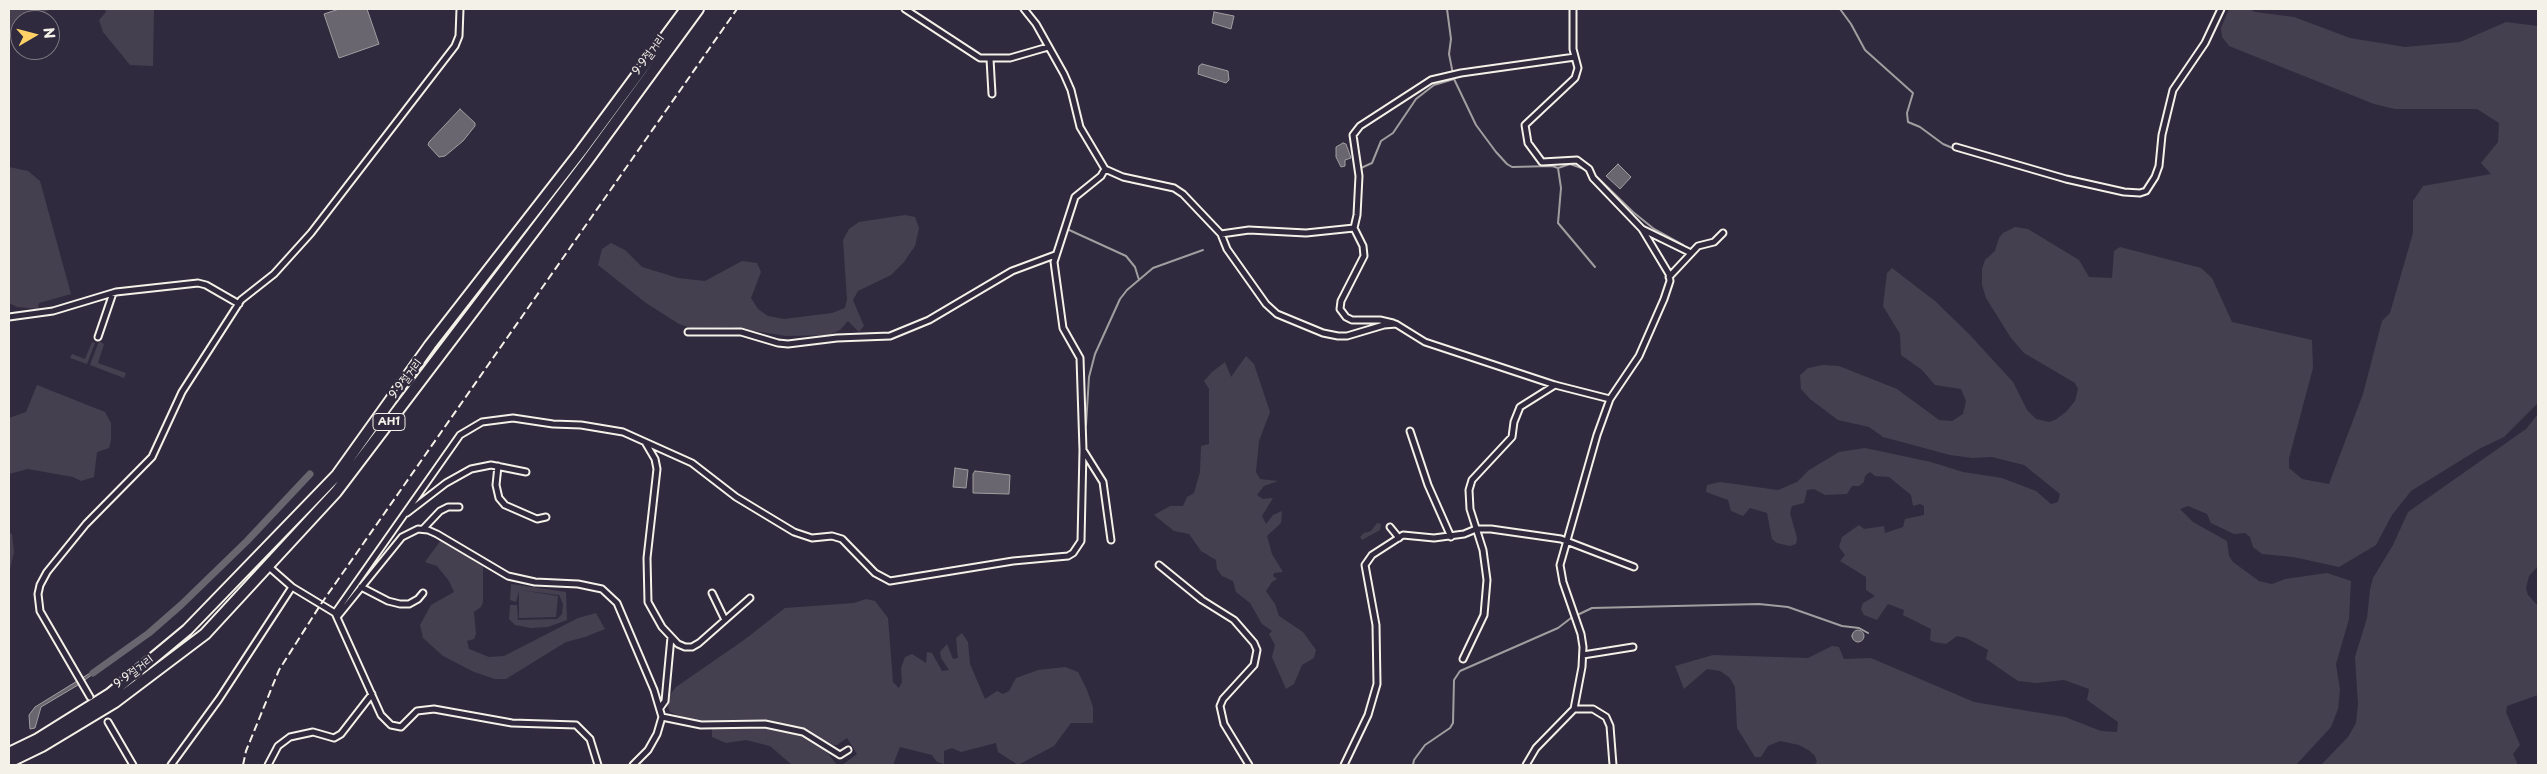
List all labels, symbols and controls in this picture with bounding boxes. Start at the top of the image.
north arrow [10,10,60,60]
text: N [38,26,61,40]
street label: 9·9절거리 [630,32,668,78]
street label: 9·9절거리 [386,356,426,402]
road number: AH1 [373,414,405,431]
street label: 9·9절거리 [111,652,157,692]

